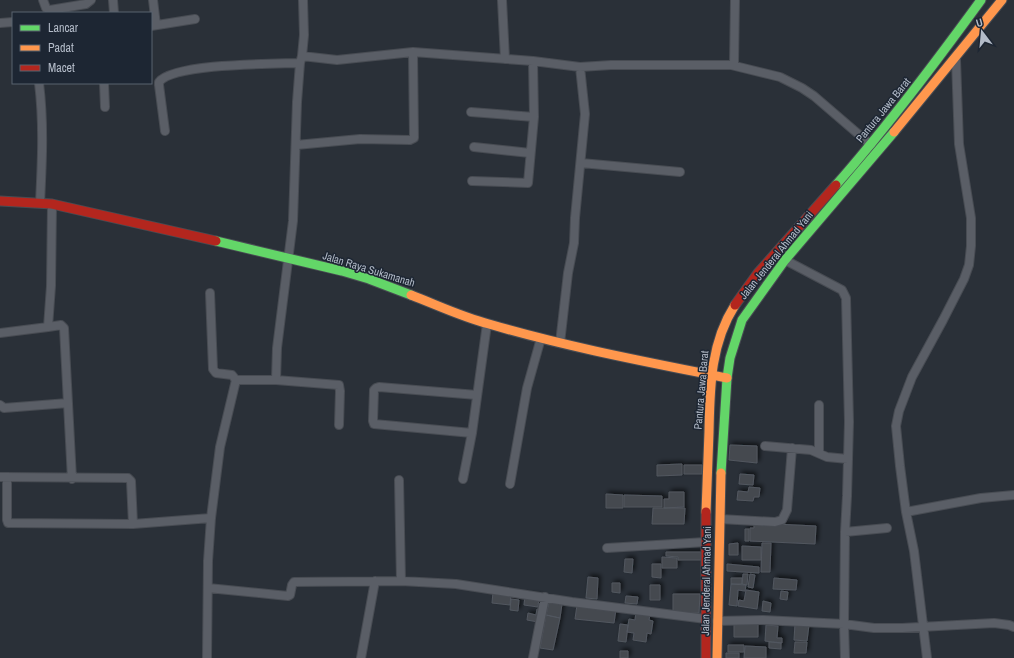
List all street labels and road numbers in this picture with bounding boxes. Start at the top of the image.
street label: Pantura Jawa Barat [853,74,914,145]
street label: Jalan Jenderal Ahmad Yani [736,208,816,302]
street label: Jalan Raya Sukamanah [321,248,417,290]
street label: Pantura Jawa Barat [691,349,711,430]
street label: Jalan Jenderal Ahmad Yani [698,526,714,636]

